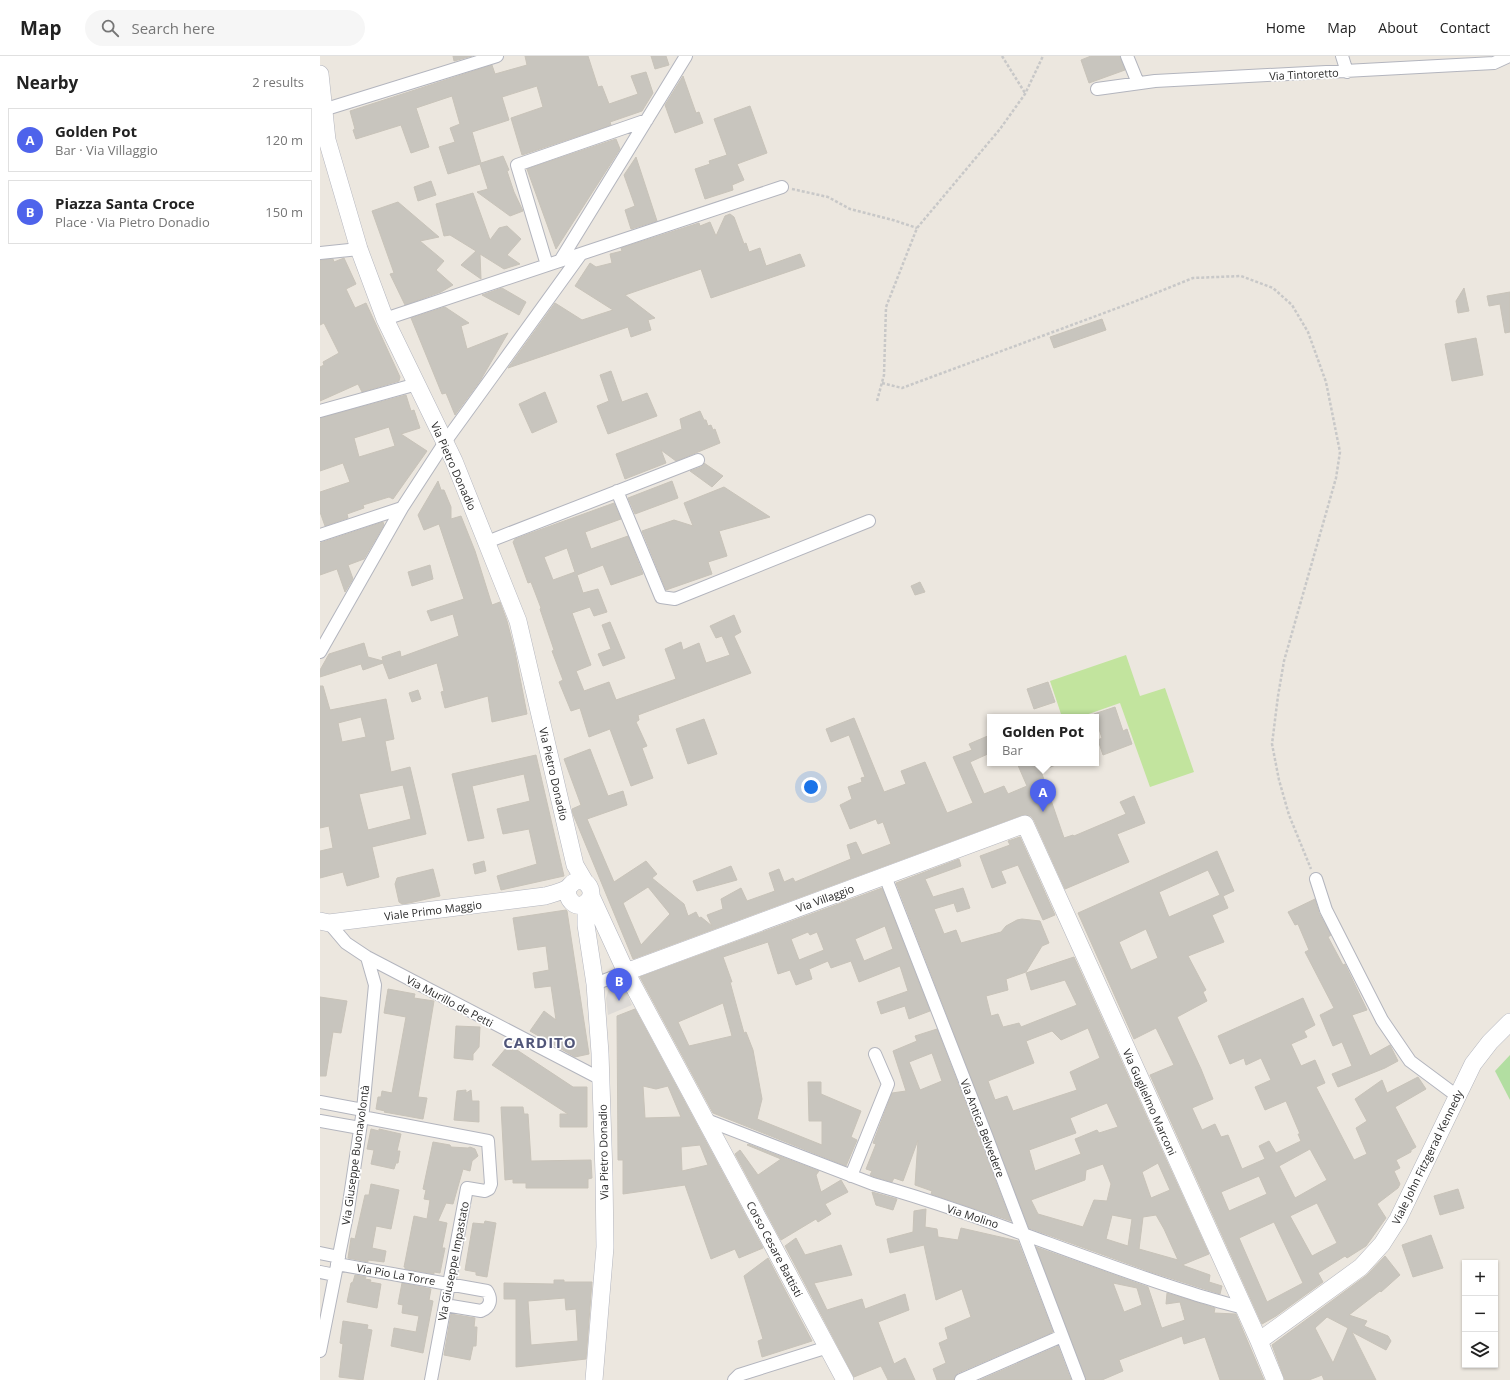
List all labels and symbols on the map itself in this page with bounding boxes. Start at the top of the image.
street label: Via Tintoretto [1269,65,1340,83]
street label: Via Pietro Donadio [428,419,480,513]
street label: Via Pietro Donadio [536,726,572,823]
your location [801,777,821,797]
pin: A [1030,779,1056,812]
street label: Via Villaggio [794,880,856,915]
street label: Viale Primo Maggio [383,897,483,923]
pin: B [606,968,632,1001]
street label: Via Murillo de Petti [404,972,496,1030]
district label: CARDITO [503,1032,577,1052]
street label: Via Guglielmo Marconi [1120,1046,1180,1158]
street label: Via Antica Belvedere [957,1077,1009,1179]
street label: Via Giuseppe Buonavolontà [338,1084,372,1226]
street label: Viale John Fitzgerad Kennedy [1388,1087,1466,1227]
street label: Via Pietro Donadio [595,1104,611,1200]
street label: Corso Cesare Battisti [743,1198,807,1300]
street label: Via Giuseppe Impastato [434,1199,472,1322]
street label: Via Molino [945,1201,1001,1232]
street label: Via Pio La Torre [355,1260,437,1288]

